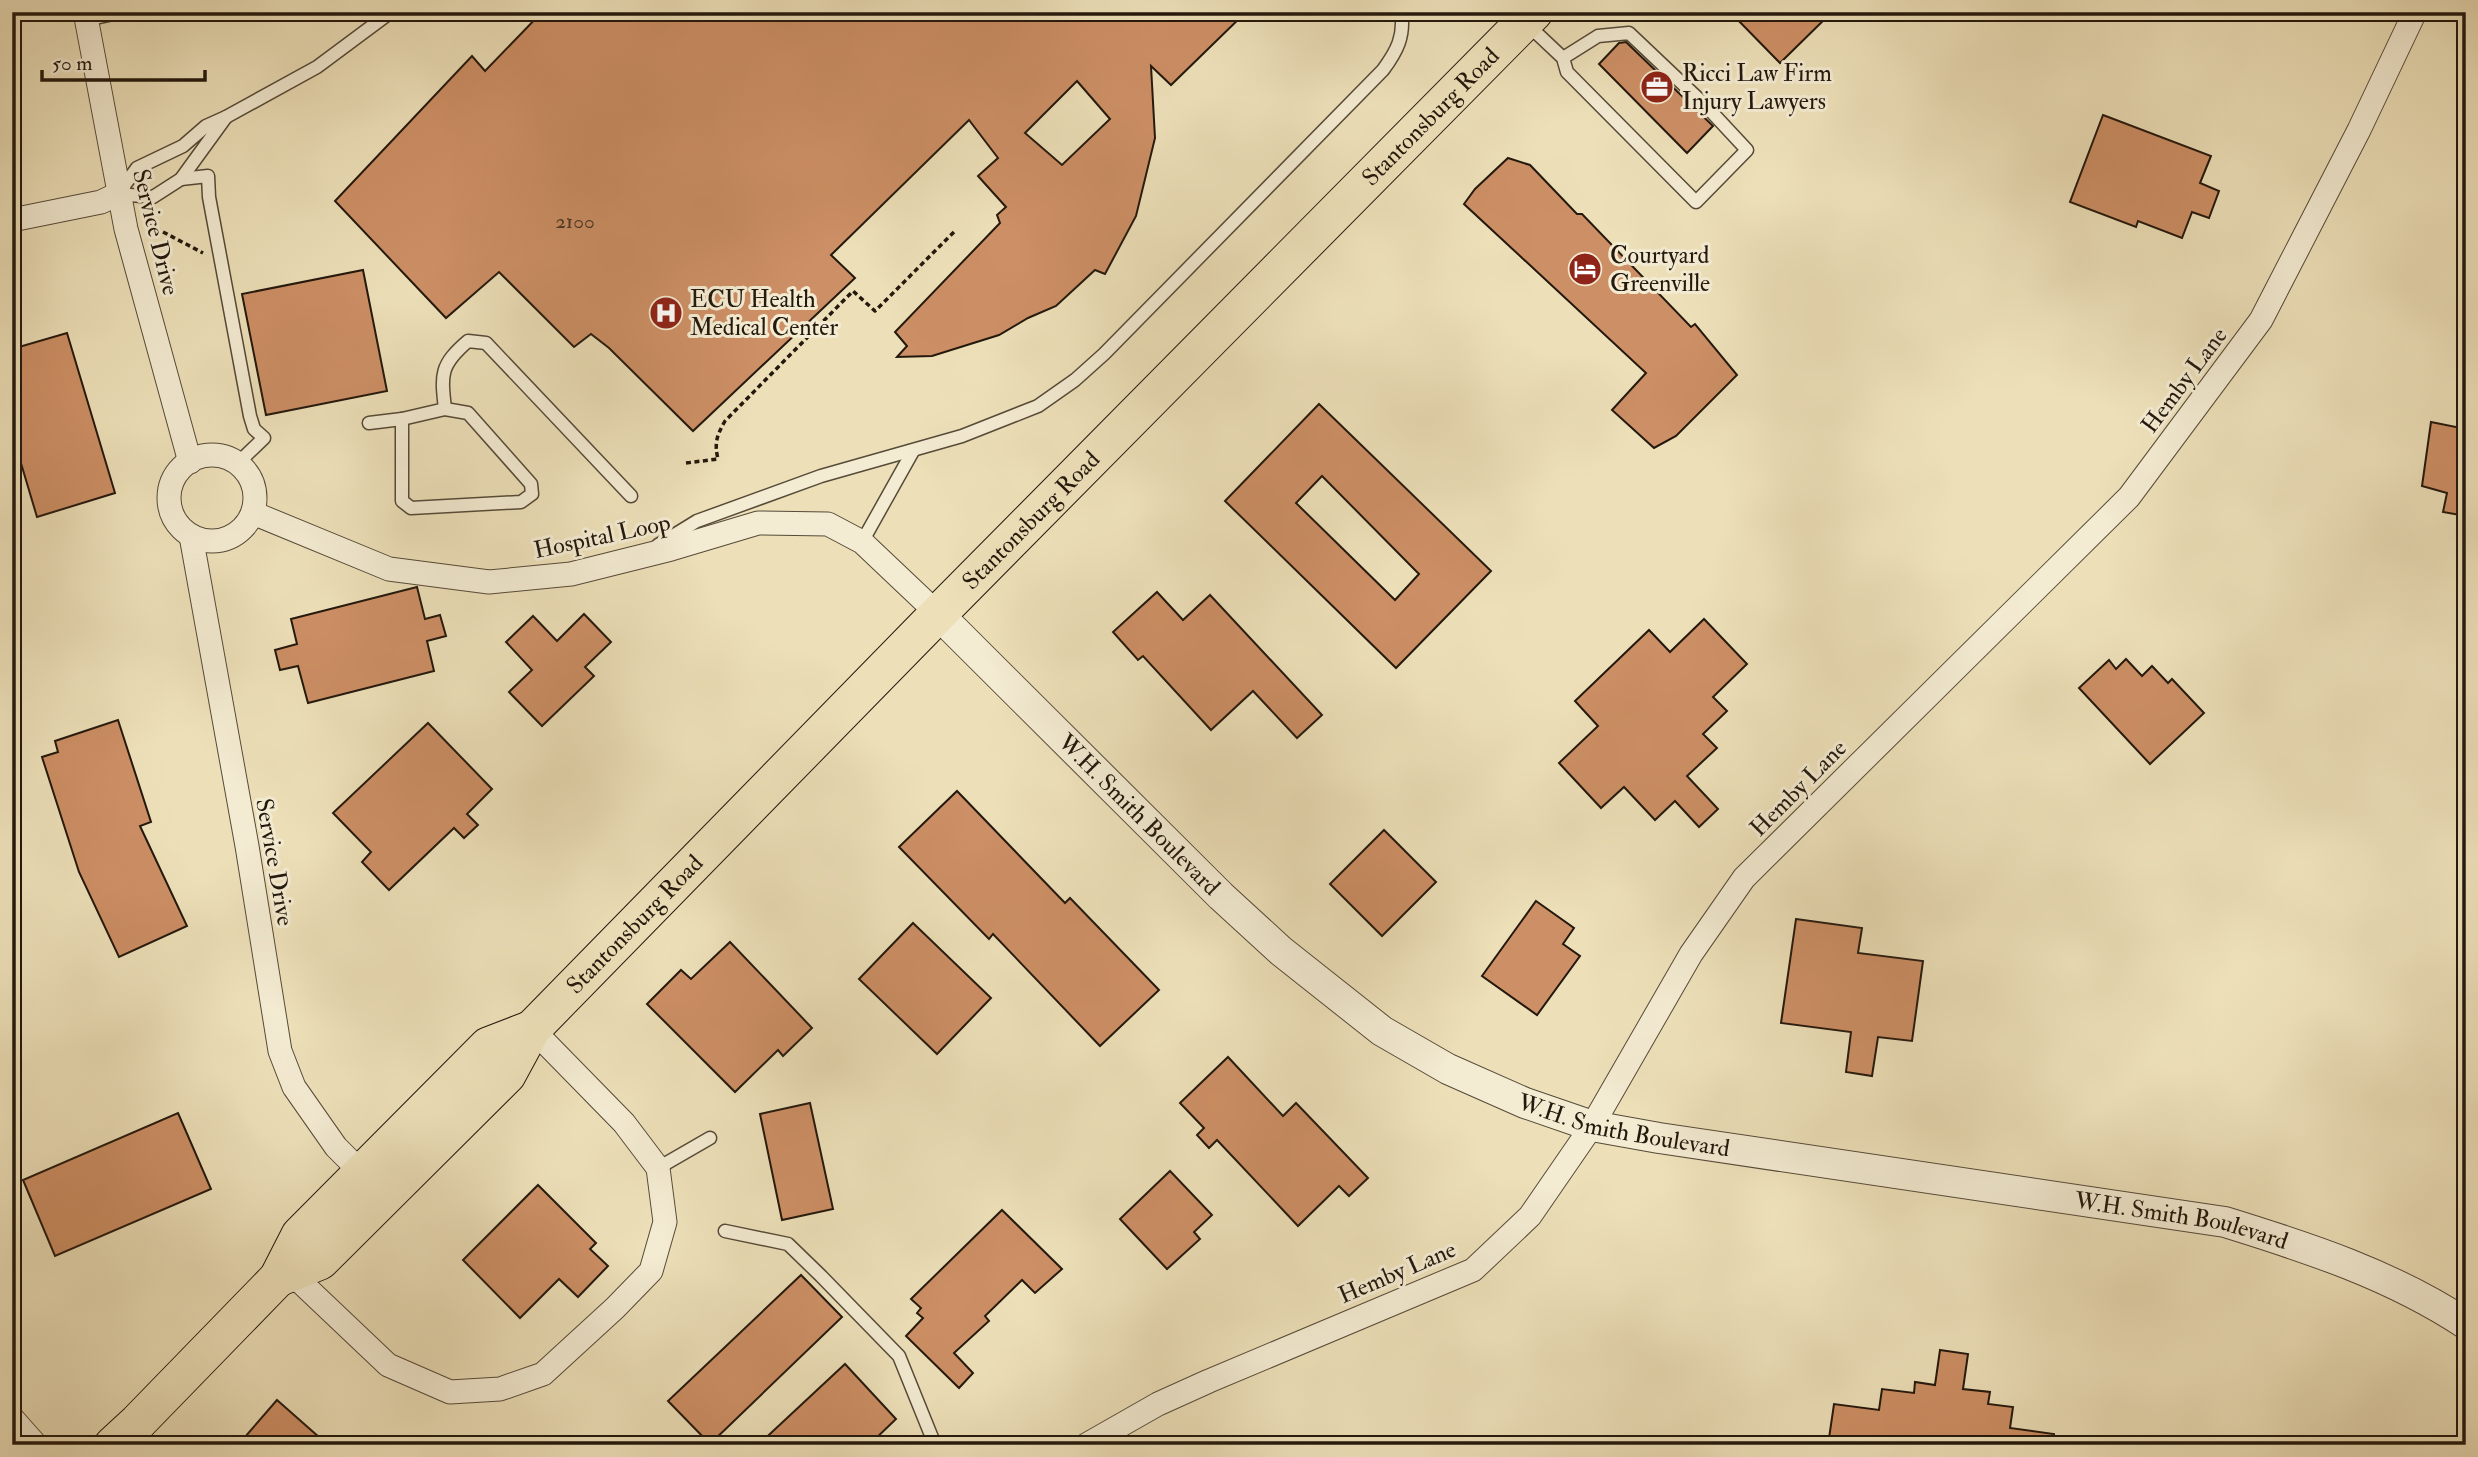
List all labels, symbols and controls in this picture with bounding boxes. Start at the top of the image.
scale bar [42,38,205,82]
street label: Stantonsburg Road [1355,41,1506,193]
text: 50 m [52,50,93,77]
place label: Ricci Law Firm Injury Lawyers [1682,58,1832,117]
office icon: Ricci Law Firm Injury Lawyers [1638,68,1676,106]
street label: Service Drive [125,166,186,298]
house number: 2100 [555,208,595,235]
place label: Courtyard Greenville [1610,240,1710,299]
hotel icon: Courtyard Greenville [1566,250,1604,288]
place label: ECU Health Medical Center [690,284,838,343]
hospital icon: ECU Health Medical Center [647,294,685,332]
street label: Hemby Lane [2134,321,2234,439]
street label: Stantonsburg Road [956,444,1107,597]
street label: Hospital Loop [531,507,673,566]
street label: W.H. Smith Boulevard [1050,727,1227,903]
street label: Hemby Lane [1743,733,1853,843]
street label: Service Drive [248,796,301,928]
street label: Stantonsburg Road [560,848,710,1001]
street label: W.H. Smith Boulevard [1513,1086,1732,1164]
street label: W.H. Smith Boulevard [2072,1185,2292,1257]
street label: Hemby Lane [1334,1234,1461,1311]

